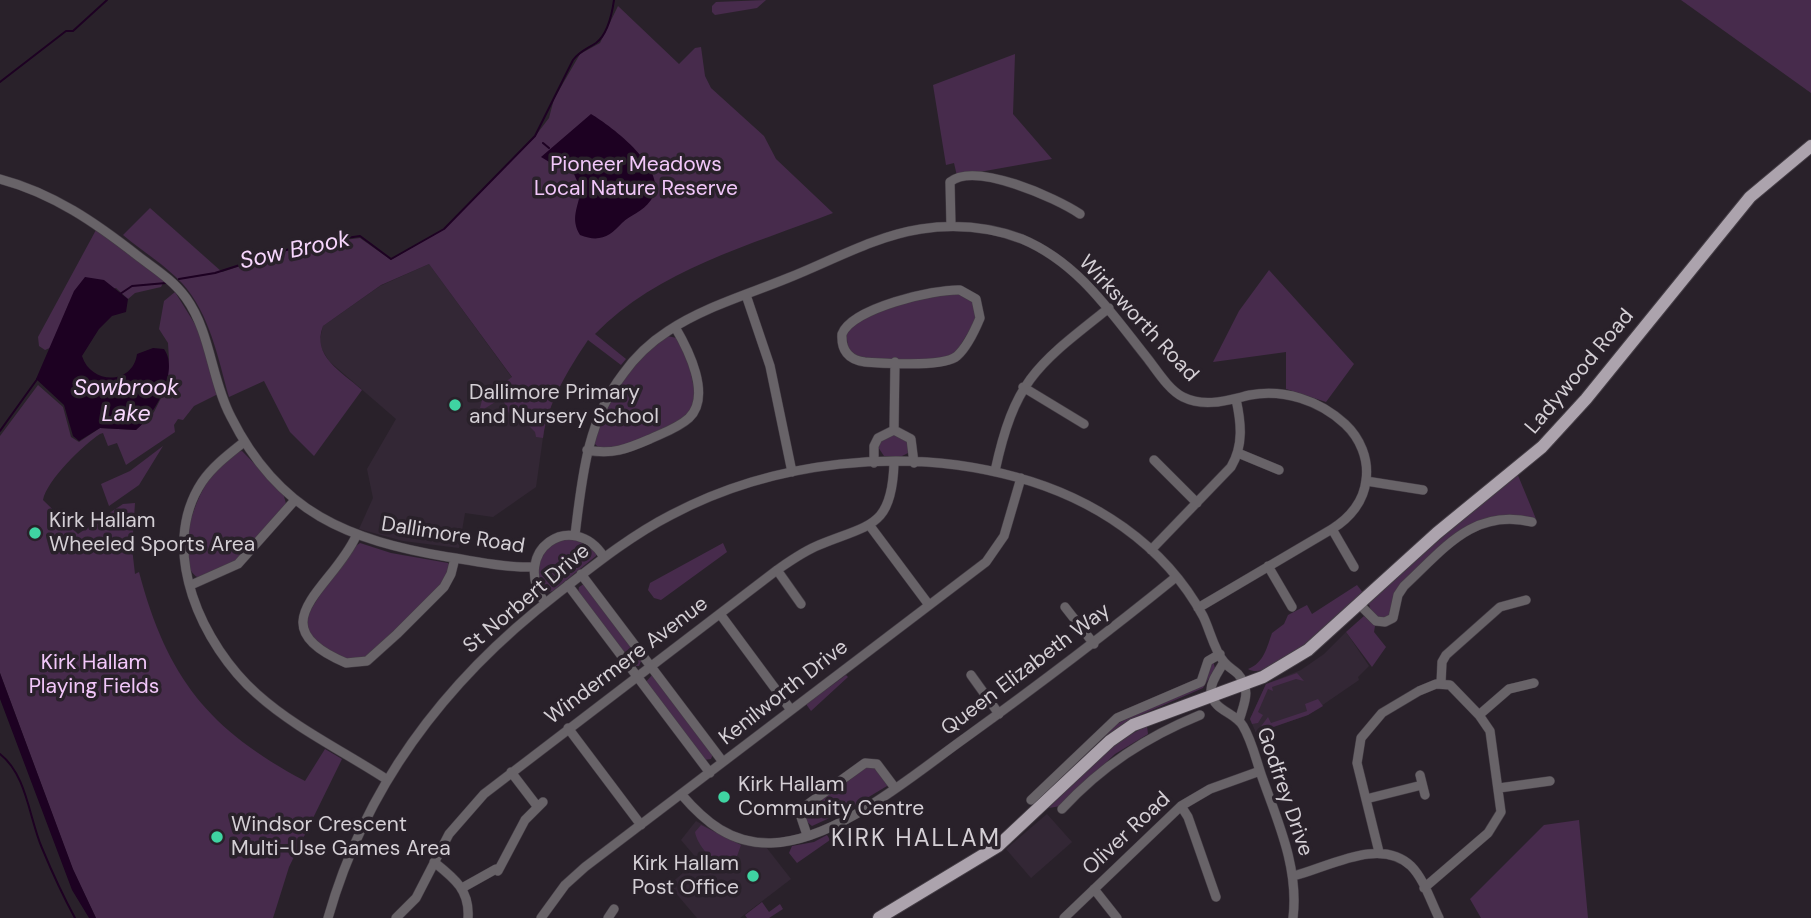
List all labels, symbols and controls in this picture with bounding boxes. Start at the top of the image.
park label: Pioneer Meadows Local Nature Reserve [534,152,738,202]
water label: Sow Brook [237,226,353,276]
street label: Wirksworth Road [1073,250,1203,388]
street label: Ladywood Road [1520,304,1640,440]
water label: Sowbrook Lake [73,375,179,429]
place label: Dallimore Primary and Nursery School [469,380,659,430]
marker: Dallimore Primary and Nursery School [447,397,463,413]
place label: Kirk Hallam Wheeled Sports Area [49,508,255,558]
street label: Dallimore Road [379,512,527,560]
marker: Kirk Hallam Wheeled Sports Area [27,525,43,541]
street label: St Norbert Drive [459,539,595,659]
street label: Windermere Avenue [541,592,713,730]
street label: Queen Elizabeth Way [937,598,1115,742]
street label: Kenilworth Drive [714,635,854,751]
park label: Kirk Hallam Playing Fields [29,650,159,700]
street label: Godfrey Drive [1250,724,1318,860]
place label: Kirk Hallam Community Centre [738,772,924,822]
street label: Oliver Road [1078,787,1176,881]
marker: Kirk Hallam Community Centre [716,789,732,805]
place label: Windsor Crescent Multi-Use Games Area [231,812,451,862]
district label: KIRK HALLAM [832,826,1000,854]
marker: Windsor Crescent Multi-Use Games Area [209,829,225,845]
place label: Kirk Hallam Post Office [632,851,739,901]
marker: Kirk Hallam Post Office [745,868,761,884]

